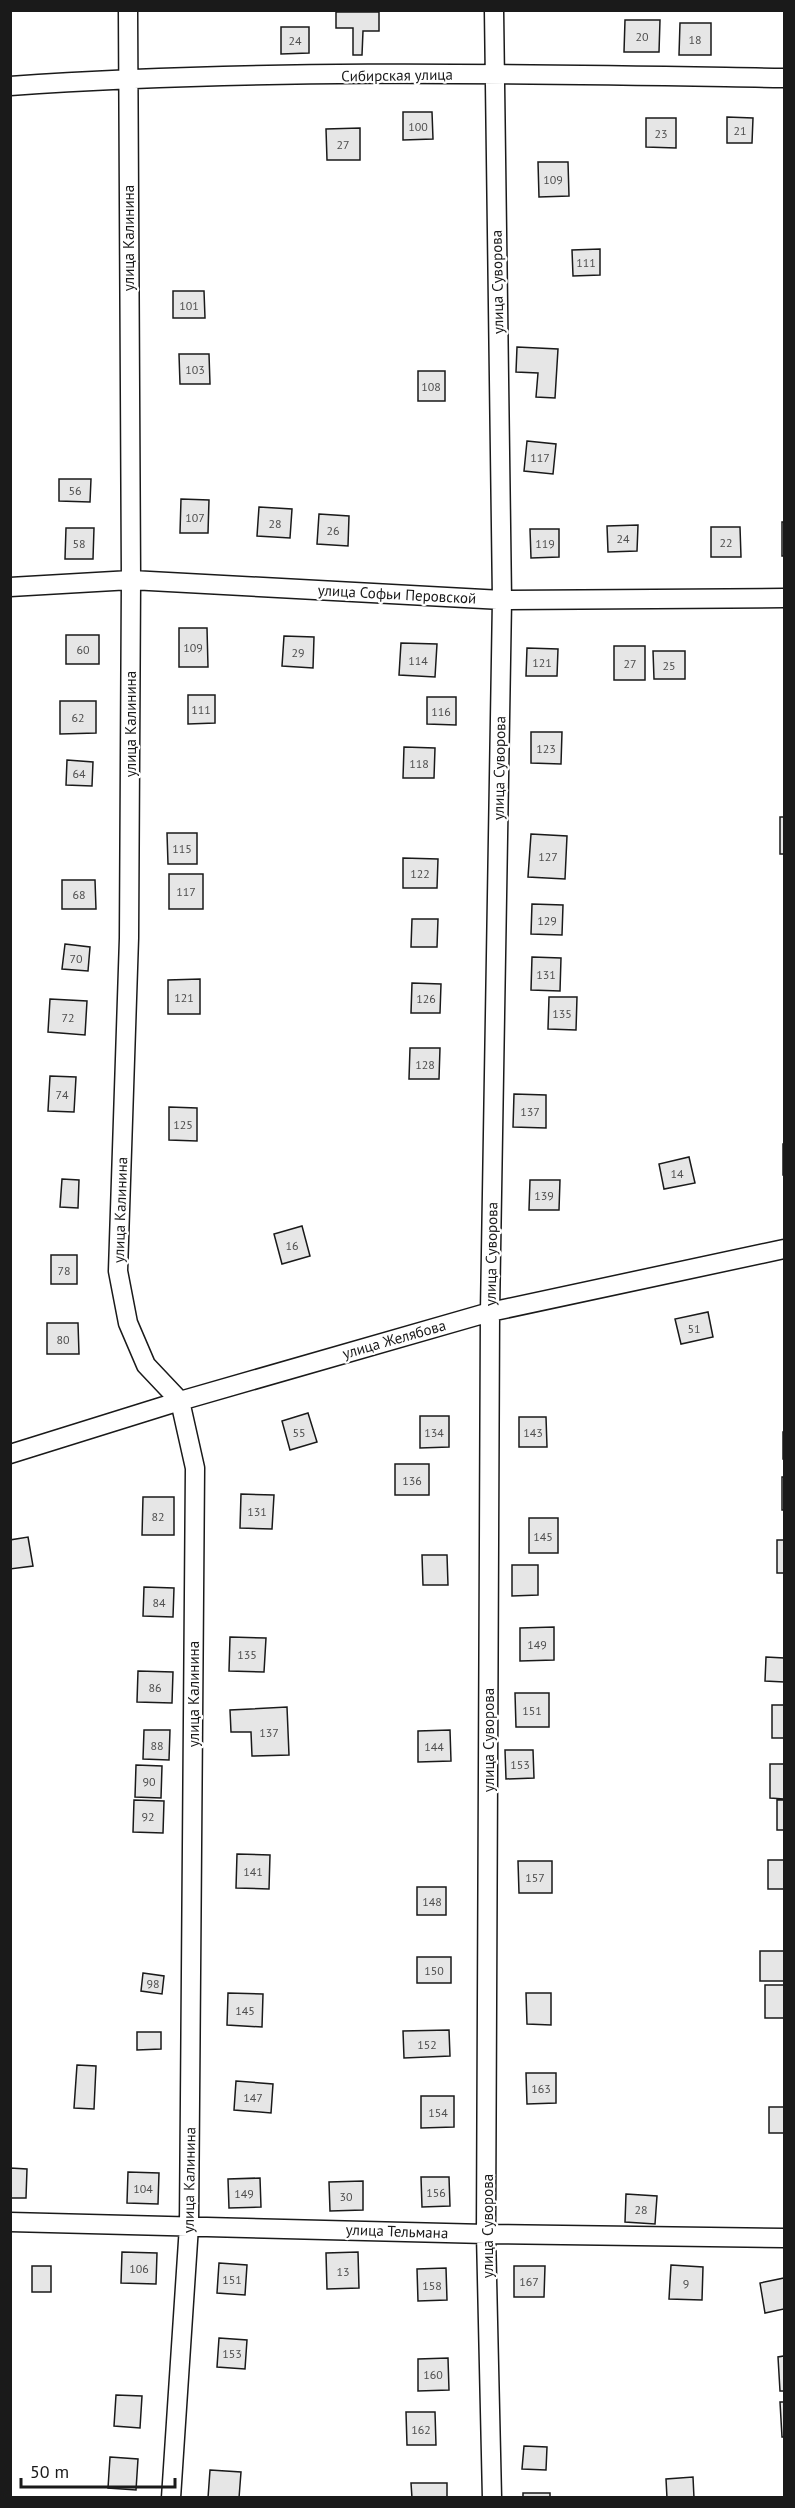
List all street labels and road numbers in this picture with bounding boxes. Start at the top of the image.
street label: Сибирская улица [341,65,453,85]
street label: улица Калинина [119,185,138,291]
street label: улица Суворова [487,230,507,334]
street label: улица Софьи Перовской [317,580,477,608]
street label: улица Калинина [121,671,140,777]
street label: улица Суворова [489,716,509,820]
street label: улица Калинина [109,1157,131,1263]
street label: улица Суворова [481,1202,501,1306]
street label: улица Желябова [340,1315,448,1363]
street label: улица Калинина [184,1641,203,1747]
street label: улица Суворова [479,1688,498,1792]
street label: улица Калинина [179,2127,199,2233]
street label: улица Суворова [478,2174,497,2278]
street label: улица Тельмана [345,2220,449,2242]

